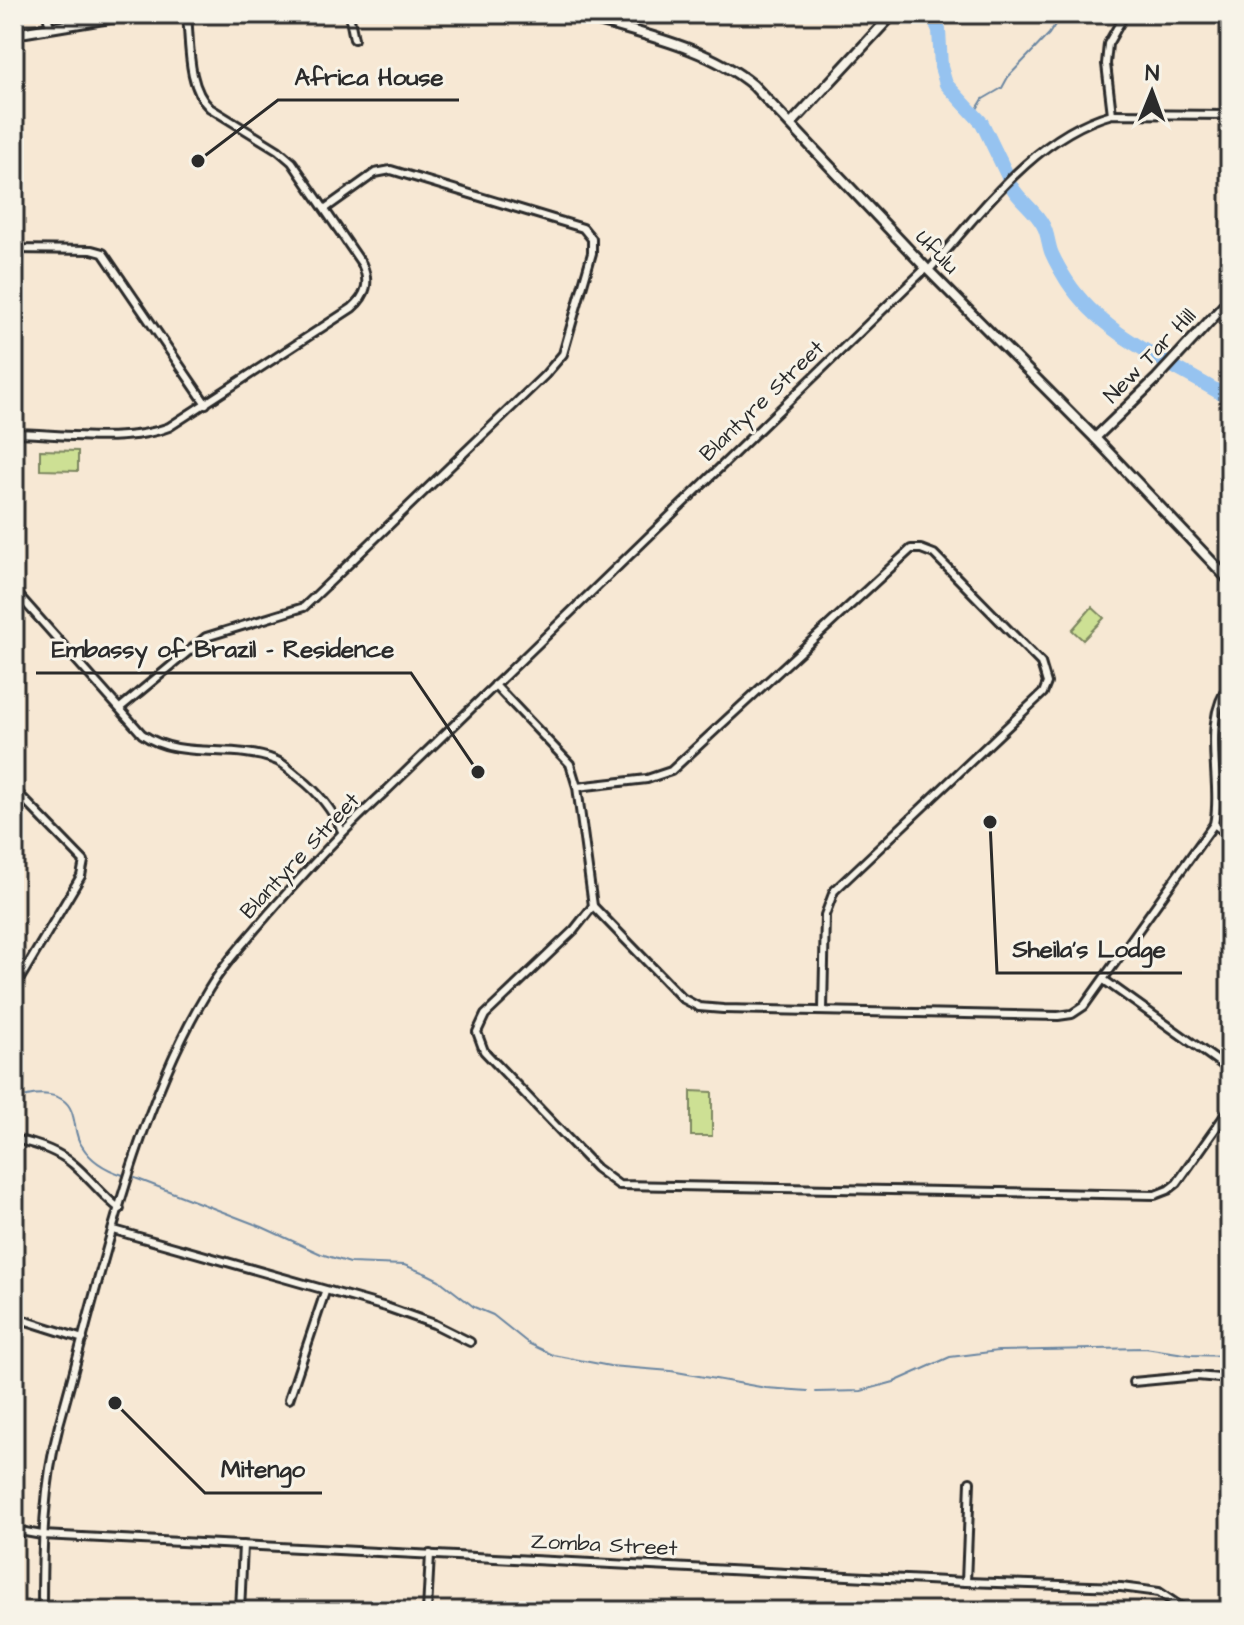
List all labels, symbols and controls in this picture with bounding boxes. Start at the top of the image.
callout: Africa House [278,52,459,100]
north arrow [1112,52,1192,132]
text: N [1145,58,1160,89]
text: Africa House [295,61,443,95]
street label: Ufulu [908,223,966,281]
street label: New Tar Hill [1097,301,1203,411]
street label: Blantyre Street [693,333,832,469]
callout: Embassy of Brazil - Residence [36,625,411,673]
text: Embassy of Brazil - Residence [52,633,394,669]
street label: Blantyre Street [233,786,368,927]
callout: Sheila's Lodge [997,925,1182,973]
text: Sheila's Lodge [1011,933,1166,968]
callout: Mitengo [205,1445,322,1493]
text: Mitengo [221,1453,306,1488]
street label: Zomba Street [530,1526,678,1564]

